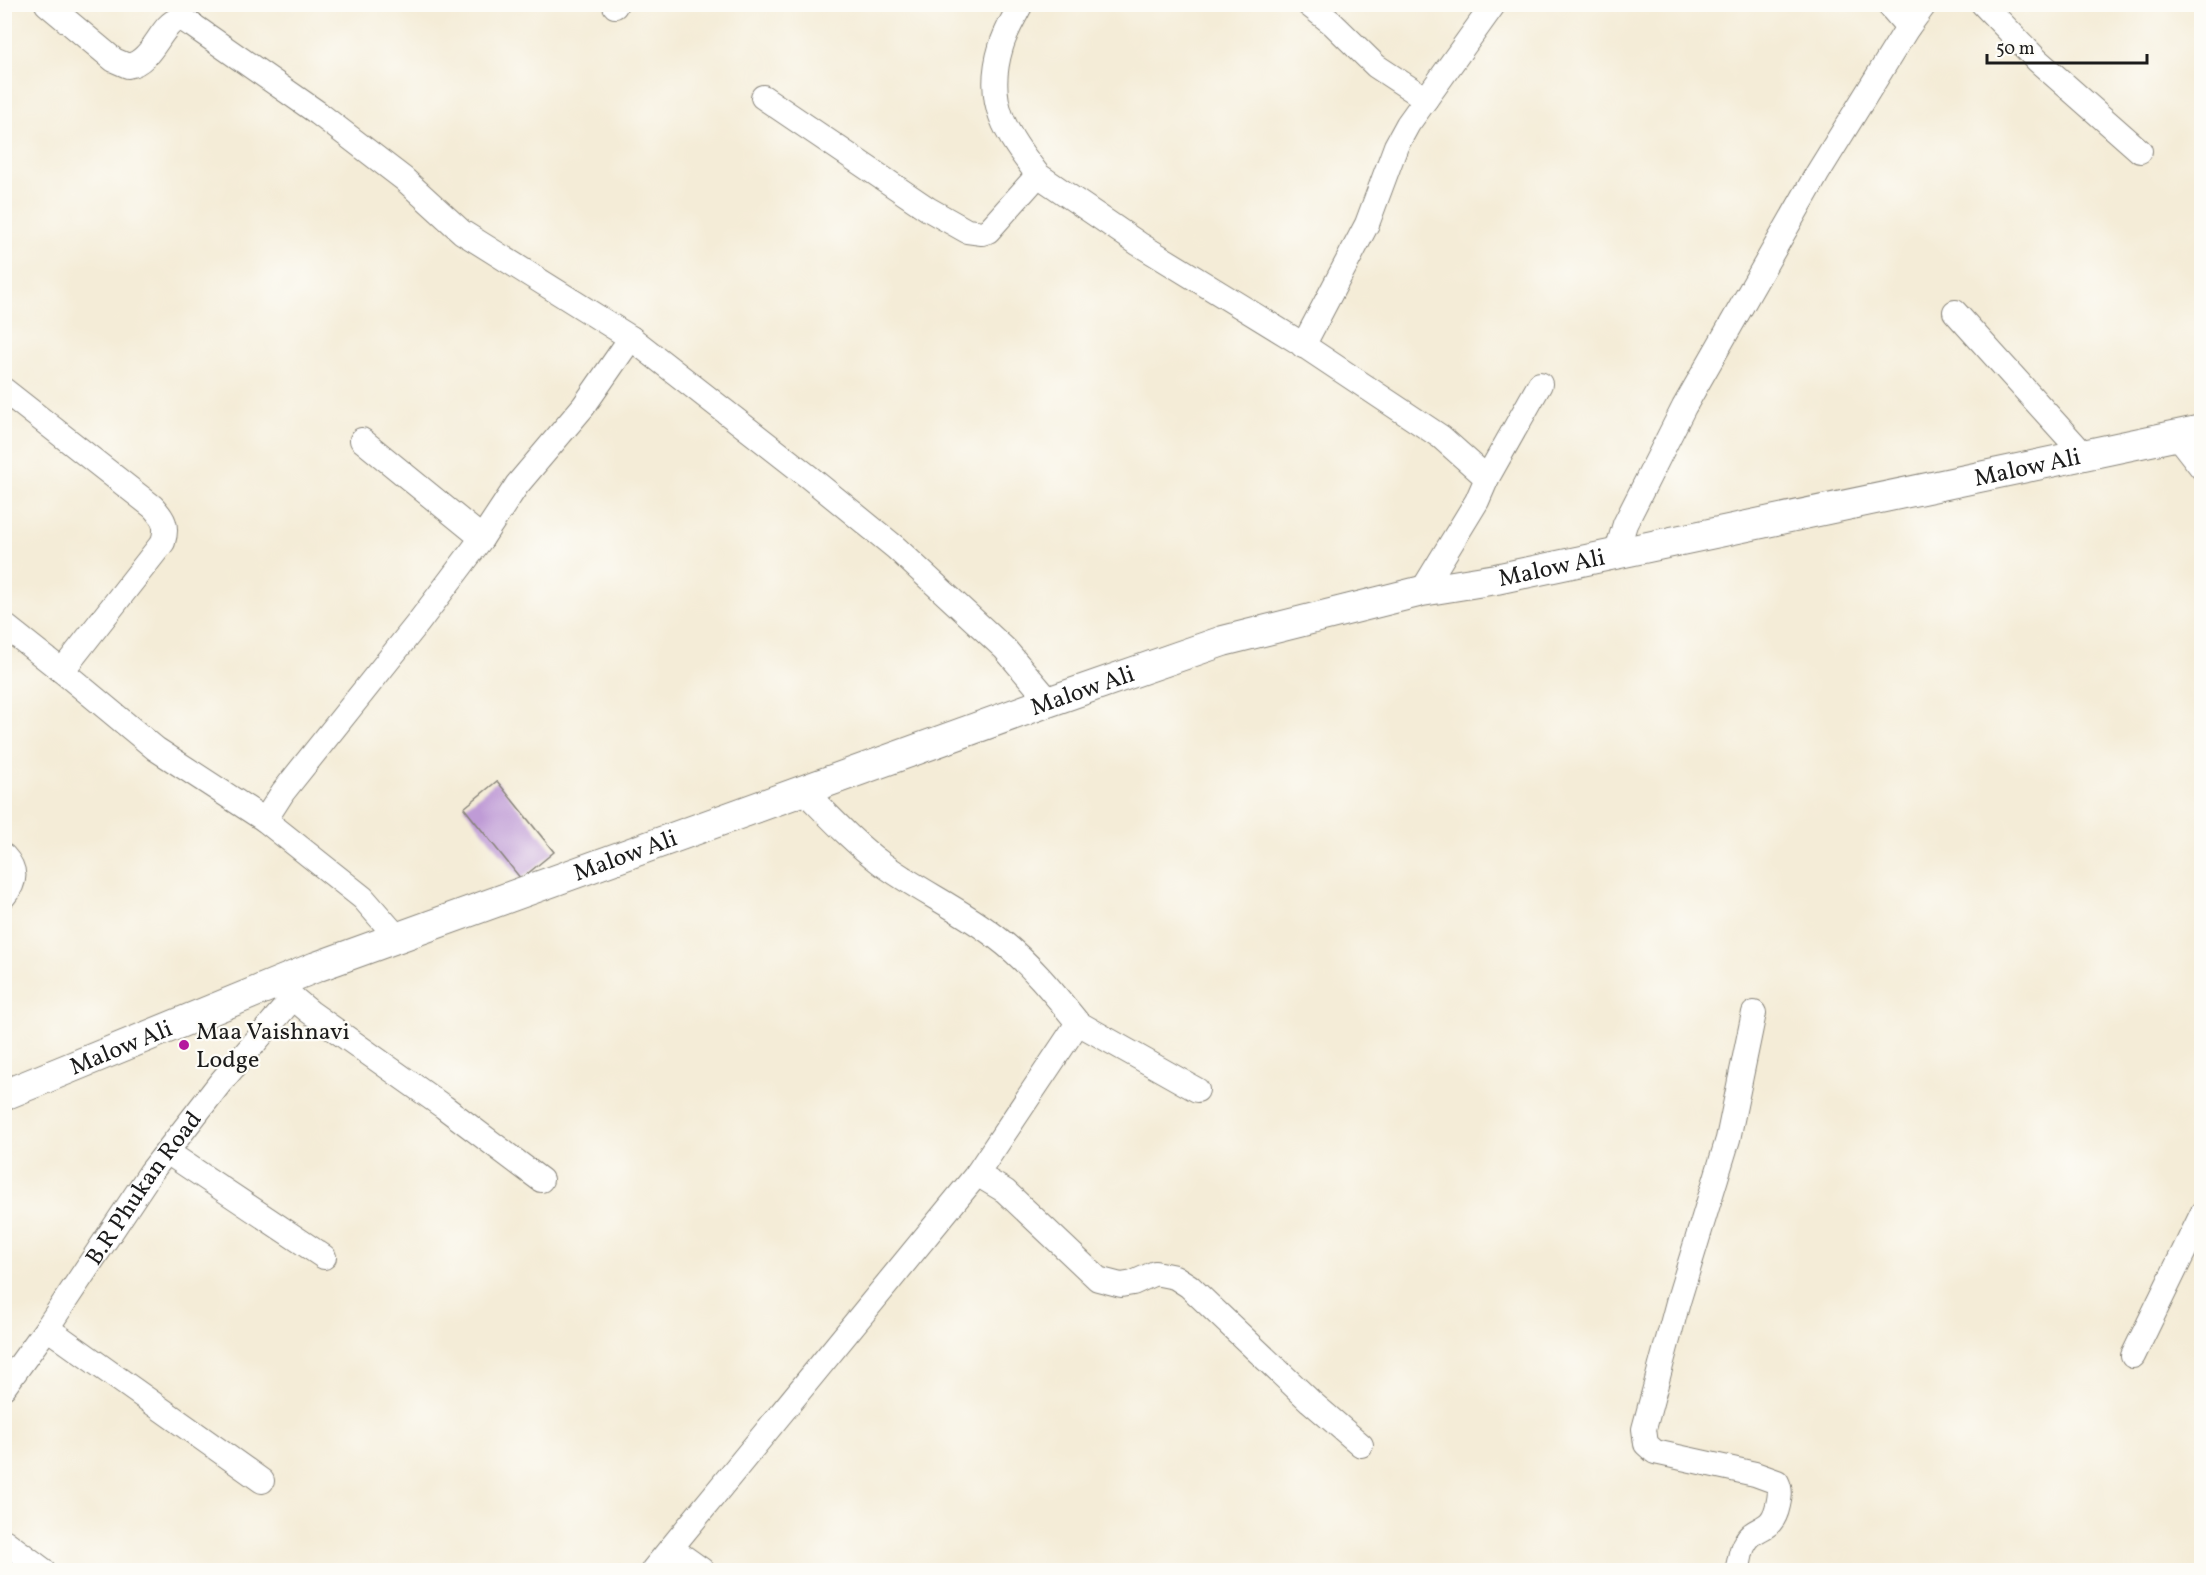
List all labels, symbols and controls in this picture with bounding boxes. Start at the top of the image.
scale bar [1987,27,2148,65]
text: 50 m [1996,37,2035,62]
street label: Malow Ali [1971,441,2084,497]
street label: Malow Ali [1496,541,1608,597]
street label: Malow Ali [1026,658,1139,726]
street label: Malow Ali [569,823,682,891]
street label: Malow Ali [65,1013,178,1085]
place label: Maa Vaishnavi Lodge [196,1016,350,1078]
marker: Maa Vaishnavi Lodge [177,1038,191,1052]
street label: B.R Phukan Road [78,1105,211,1273]

